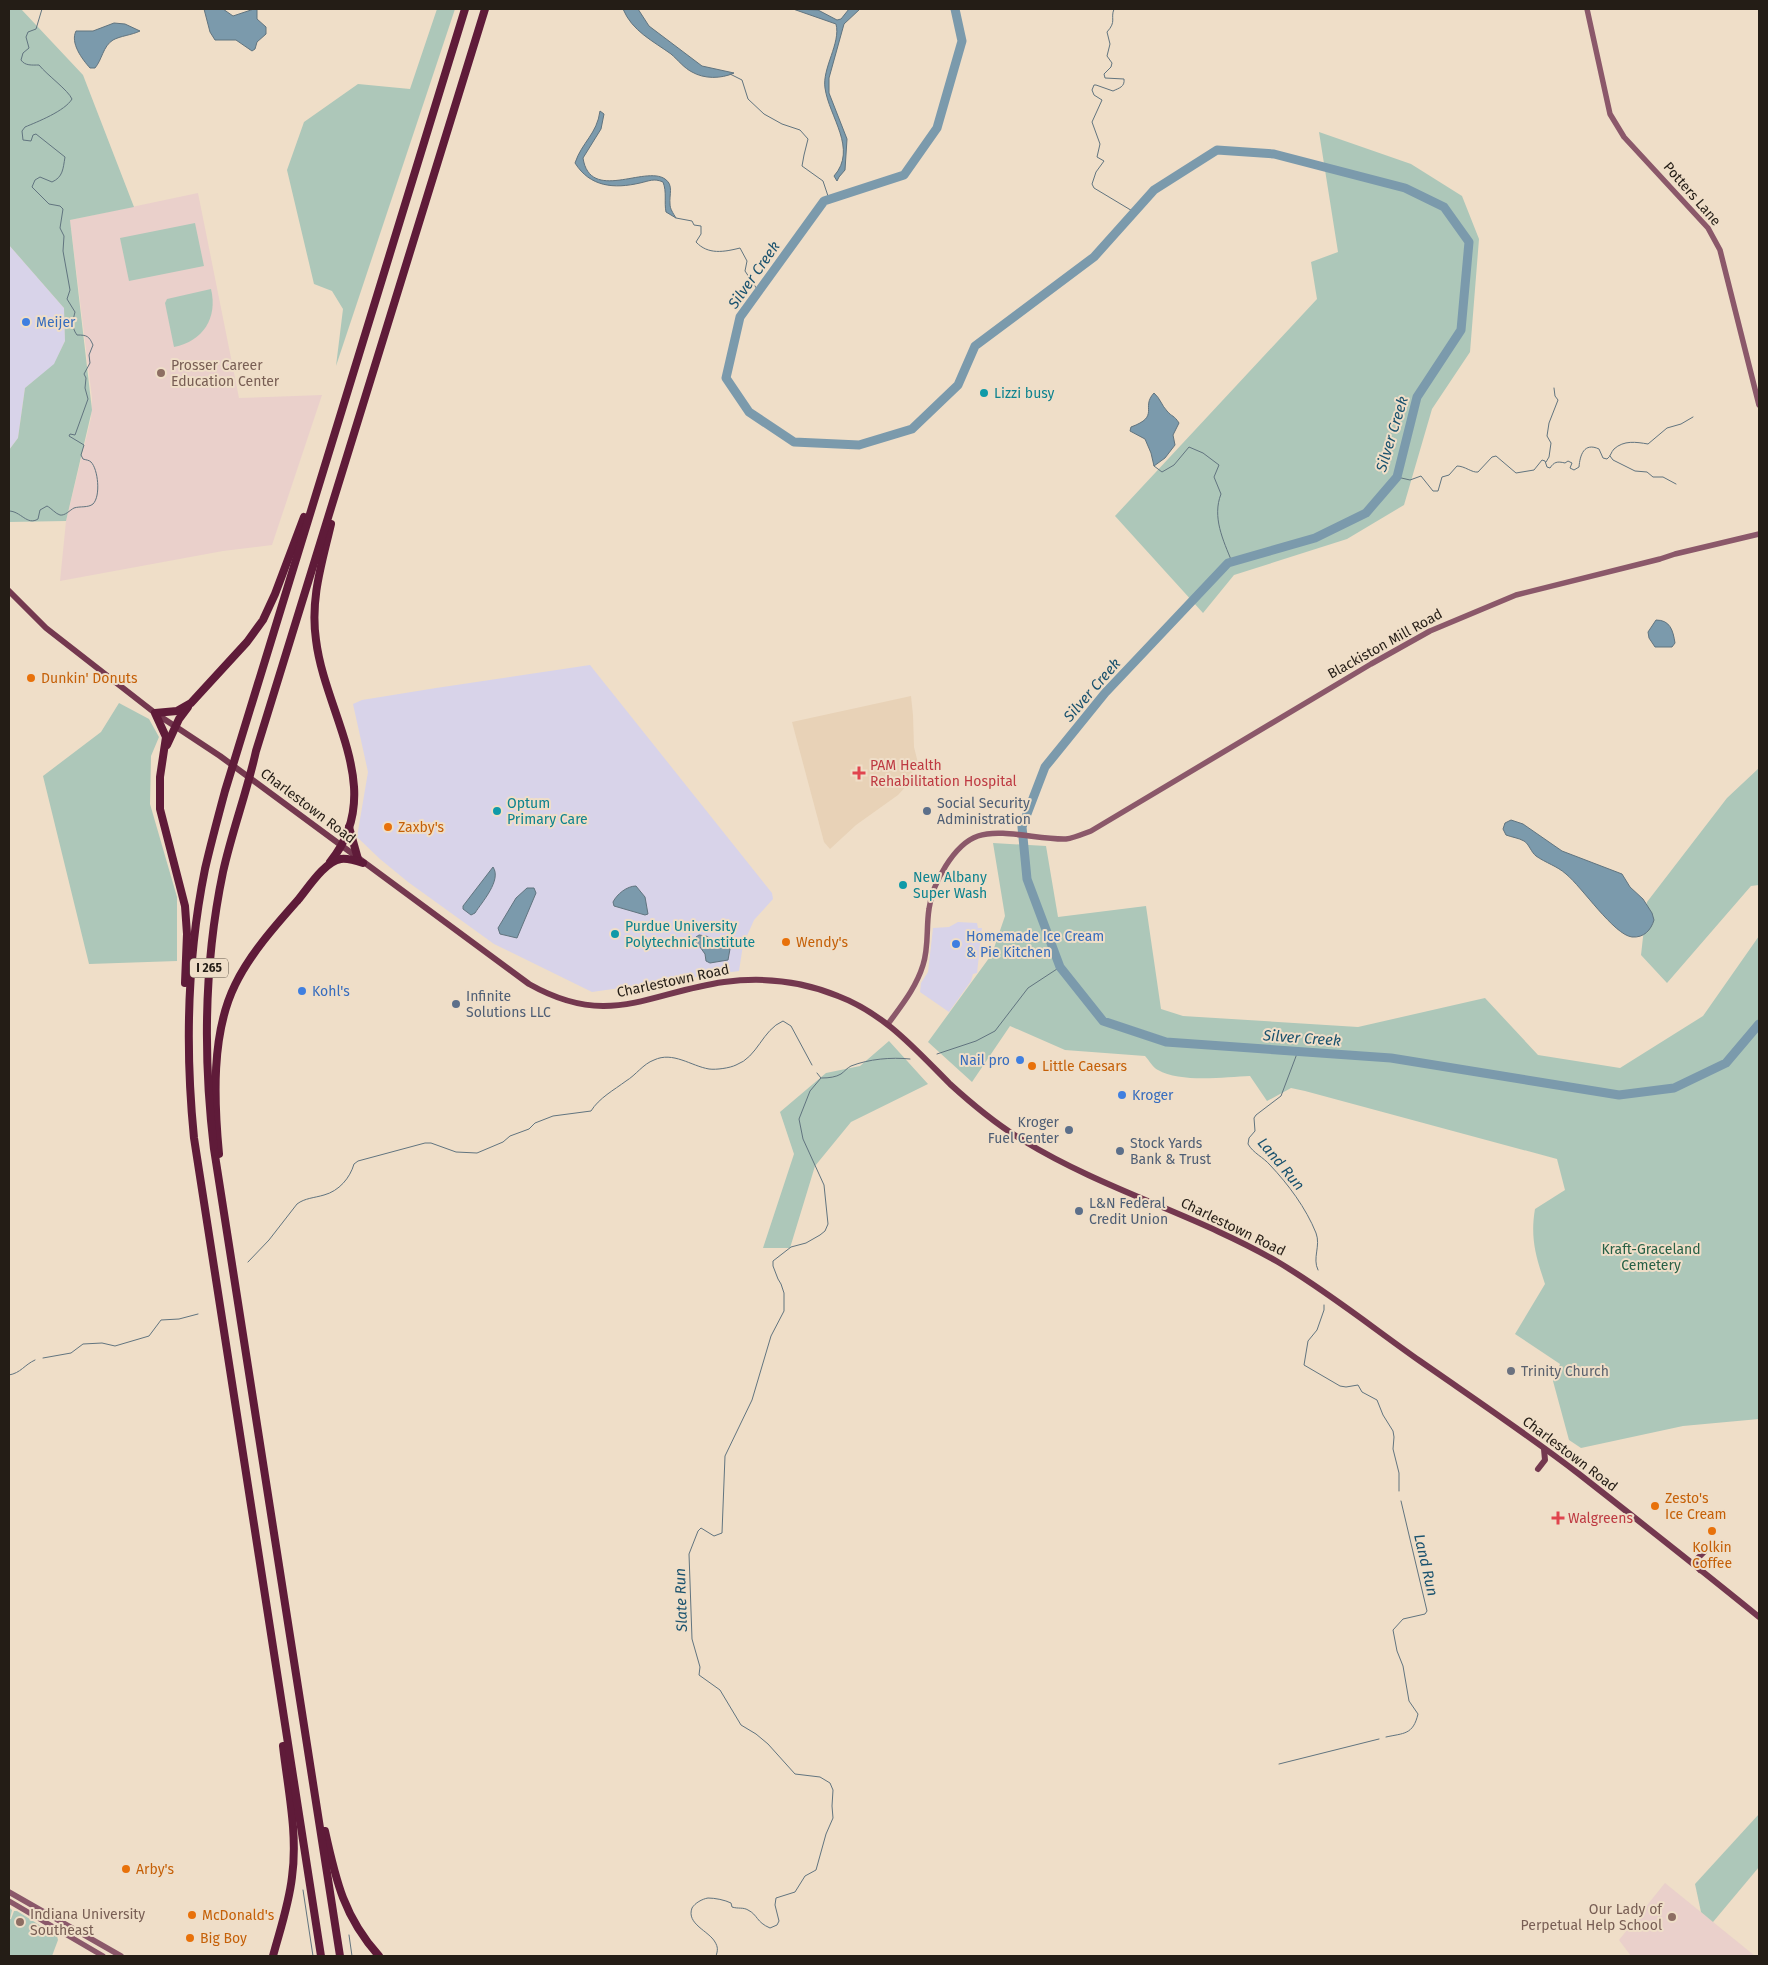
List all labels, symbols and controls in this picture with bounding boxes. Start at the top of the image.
street label: Potters Lane [1660,159,1724,229]
water label: Silver Creek [724,238,784,313]
place label: Meijer [36,314,76,331]
marker: Meijer [20,316,32,328]
place label: Prosser Career Education Center [171,357,280,390]
marker: Prosser Career Education Center [155,367,167,379]
place label: Lizzi busy [994,385,1055,402]
marker: Lizzi busy [978,387,990,399]
water label: Silver Creek [1372,394,1412,475]
street label: Blackiston Mill Road [1325,605,1445,683]
water label: Silver Creek [1059,655,1124,726]
place label: Dunkin' Donuts [41,670,138,687]
marker: Dunkin' Donuts [25,672,37,684]
place label: PAM Health Rehabilitation Hospital [870,757,1017,790]
street label: Charlestown Road [257,765,359,847]
marker: PAM Health Rehabilitation Hospital [852,766,866,780]
place label: Optum Primary Care [507,795,588,828]
place label: Social Security Administration [937,795,1031,828]
marker: Optum Primary Care [491,805,503,817]
marker: Social Security Administration [921,805,933,817]
place label: Zaxby's [398,819,445,836]
marker: Zaxby's [382,821,394,833]
place label: New Albany Super Wash [913,869,987,902]
marker: New Albany Super Wash [897,879,909,891]
place label: Purdue University Polytechnic Institute [625,918,755,951]
marker: Purdue University Polytechnic Institute [609,928,621,940]
place label: Homemade Ice Cream & Pie Kitchen [966,928,1104,961]
place label: Wendy's [796,934,848,951]
marker: Wendy's [780,936,792,948]
marker: Homemade Ice Cream & Pie Kitchen [950,938,962,950]
road number: I 265 [190,958,228,978]
street label: Charlestown Road [615,961,731,1001]
place label: Kohl's [312,983,350,1000]
marker: Kohl's [296,985,308,997]
place label: Infinite Solutions LLC [466,988,551,1021]
marker: Infinite Solutions LLC [450,998,462,1010]
water label: Silver Creek [1261,1026,1342,1050]
place label: Nail pro [960,1052,1010,1069]
marker: Nail pro [1014,1054,1026,1066]
place label: Little Caesars [1042,1058,1127,1075]
marker: Little Caesars [1026,1060,1038,1072]
place label: Kroger [1132,1087,1174,1104]
marker: Kroger [1116,1089,1128,1101]
place label: Kroger Fuel Center [988,1114,1060,1147]
marker: Kroger Fuel Center [1063,1124,1075,1136]
water label: Land Run [1254,1134,1308,1194]
place label: Stock Yards Bank & Trust [1130,1135,1212,1168]
marker: Stock Yards Bank & Trust [1114,1145,1126,1157]
street label: Charlestown Road [1178,1194,1288,1260]
place label: L&N Federal Credit Union [1089,1195,1168,1228]
marker: L&N Federal Credit Union [1073,1205,1085,1217]
park label: Kraft-Graceland Cemetery [1601,1241,1701,1274]
place label: Trinity Church [1521,1363,1609,1380]
marker: Trinity Church [1505,1365,1517,1377]
street label: Charlestown Road [1519,1413,1621,1495]
place label: Zesto's Ice Cream [1665,1490,1727,1523]
marker: Zesto's Ice Cream [1649,1500,1661,1512]
place label: Walgreens [1568,1510,1633,1527]
marker: Walgreens [1552,1512,1564,1524]
marker: Kolkin Coffee [1706,1525,1718,1537]
water label: Land Run [1410,1532,1442,1598]
place label: Kolkin Coffee [1692,1539,1732,1572]
water label: Slate Run [671,1568,691,1633]
place label: Arby's [136,1861,174,1878]
marker: Arby's [120,1863,132,1875]
place label: Our Lady of Perpetual Help School [1521,1901,1663,1934]
place label: Indiana University Southeast [30,1906,145,1939]
place label: McDonald's [202,1907,275,1924]
marker: McDonald's [186,1909,198,1921]
marker: Our Lady of Perpetual Help School [1666,1911,1678,1923]
marker: Indiana University Southeast [14,1916,26,1928]
place label: Big Boy [200,1930,247,1947]
marker: Big Boy [184,1932,196,1944]

